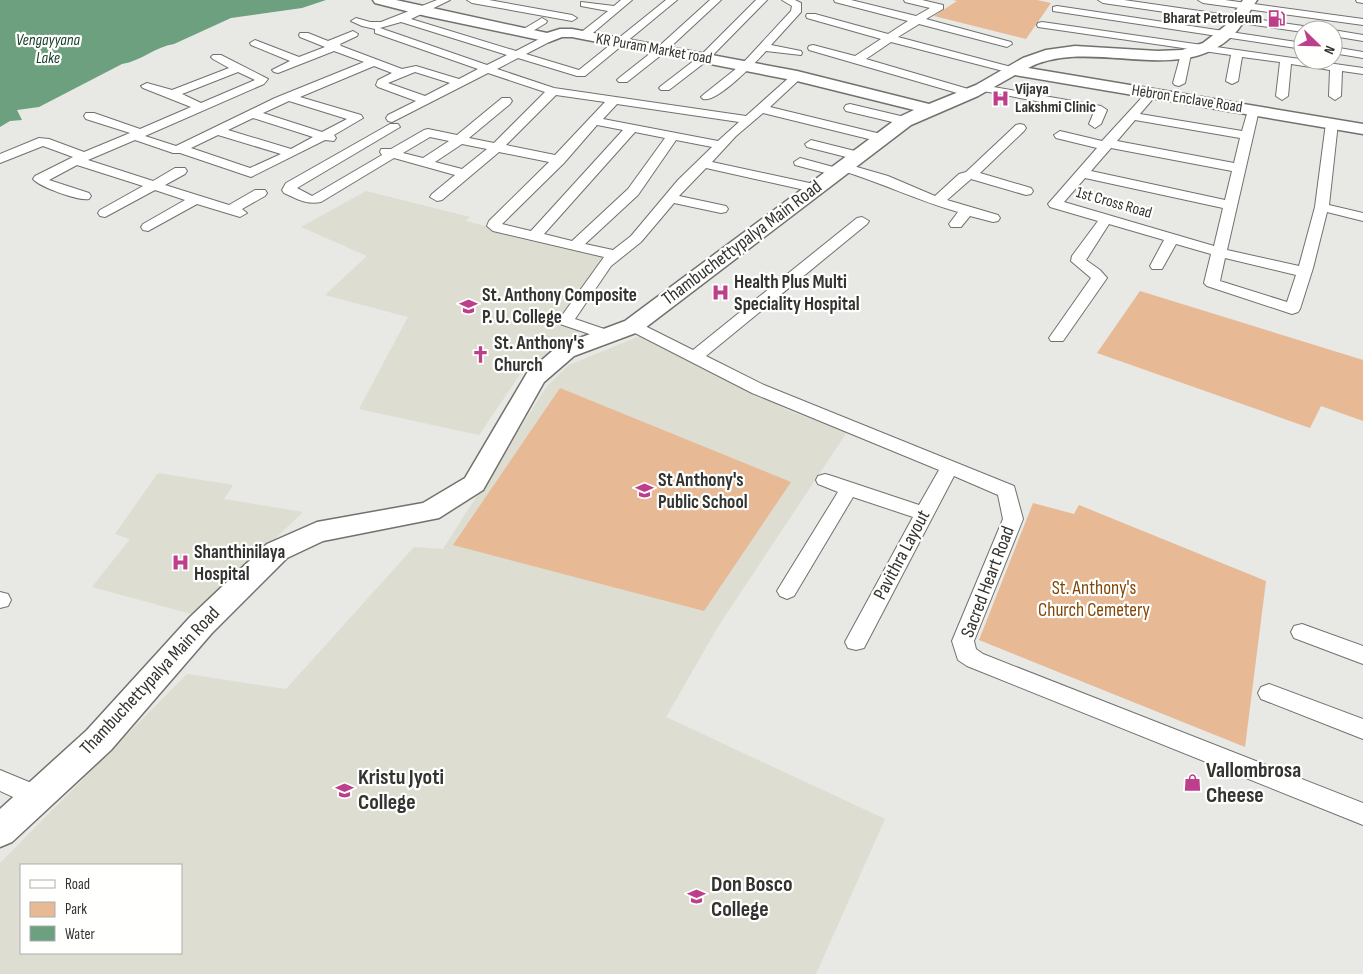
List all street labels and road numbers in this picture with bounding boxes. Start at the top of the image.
street label: KR Puram Market road [594,29,714,69]
street label: Hebron Enclave Road [1130,81,1244,117]
street label: Thambuchettypalya Main Road [657,175,827,311]
street label: 1st Cross Road [1074,183,1154,223]
street label: Pavithra Layout [869,506,935,604]
street label: Sacred Heart Road [956,523,1020,641]
street label: Thambuchettypalya Main Road [75,602,225,760]

